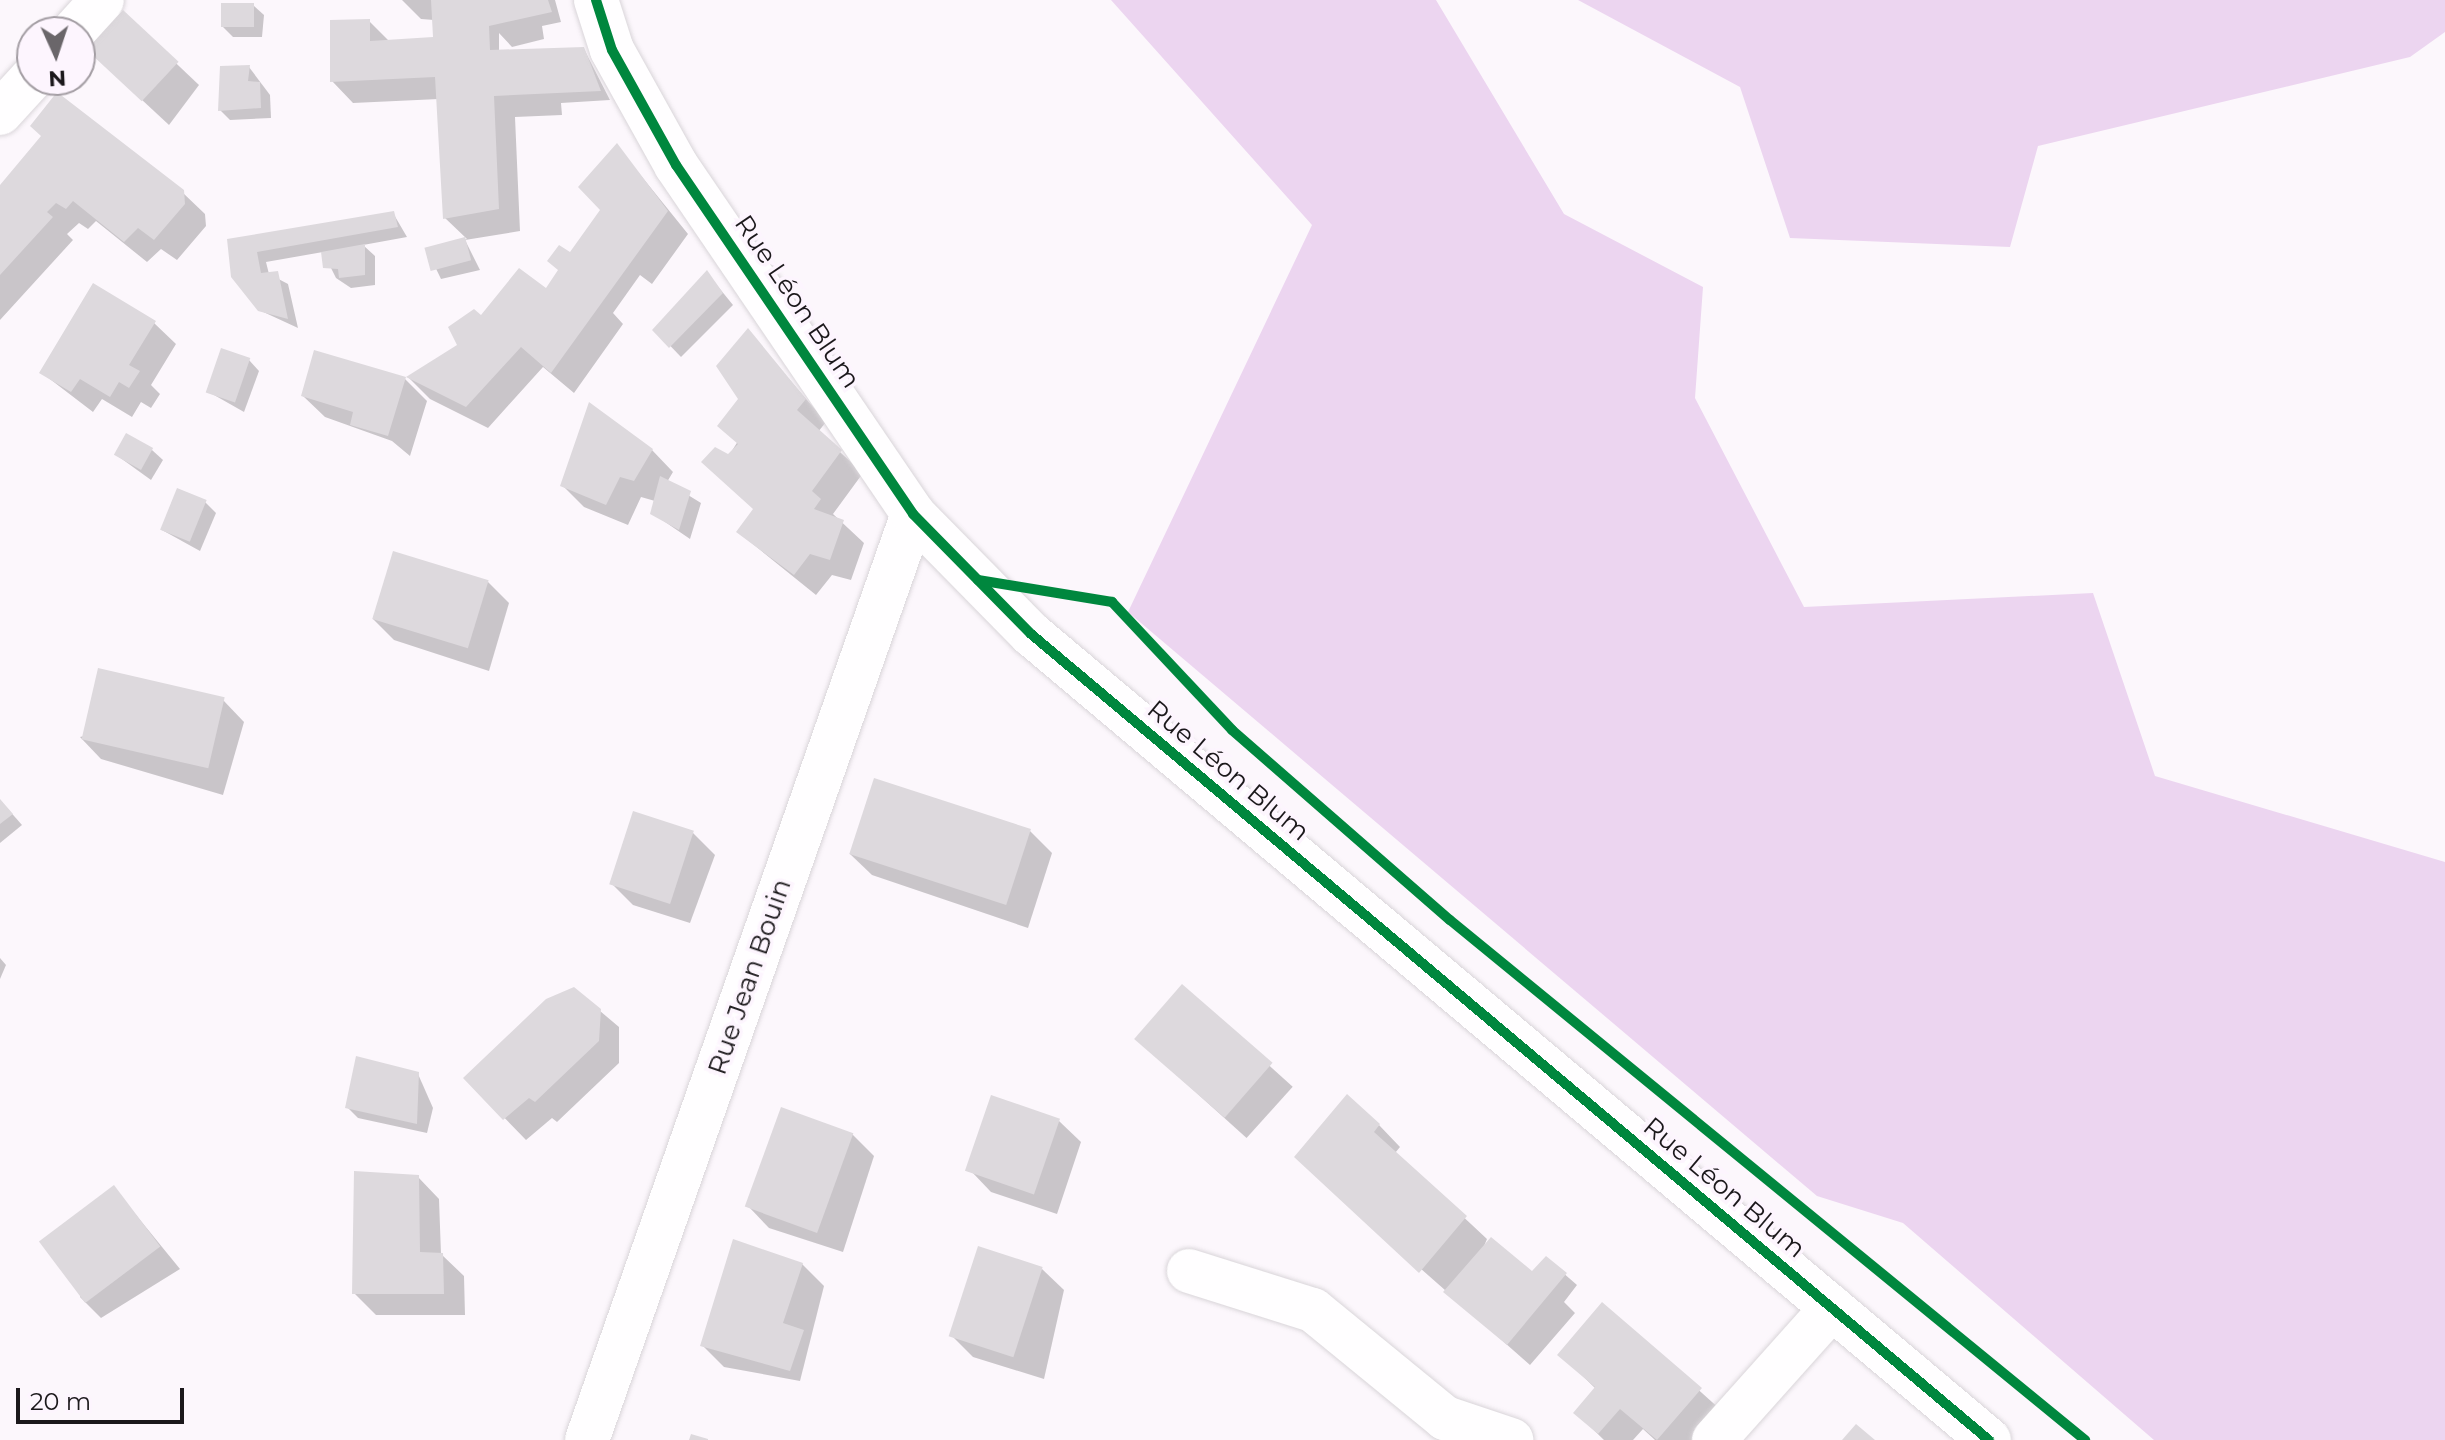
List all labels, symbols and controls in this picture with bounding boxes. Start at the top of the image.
north arrow [16,16,96,96]
text: N [48,65,67,92]
street label: Rue Léon Blum [728,210,866,394]
street label: Rue Léon Blum [1141,694,1315,848]
street label: Rue Jean Bouin [702,875,798,1079]
street label: Rue Léon Blum [1637,1111,1811,1265]
scale bar [20,1372,188,1422]
text: 20 m [30,1387,91,1416]

